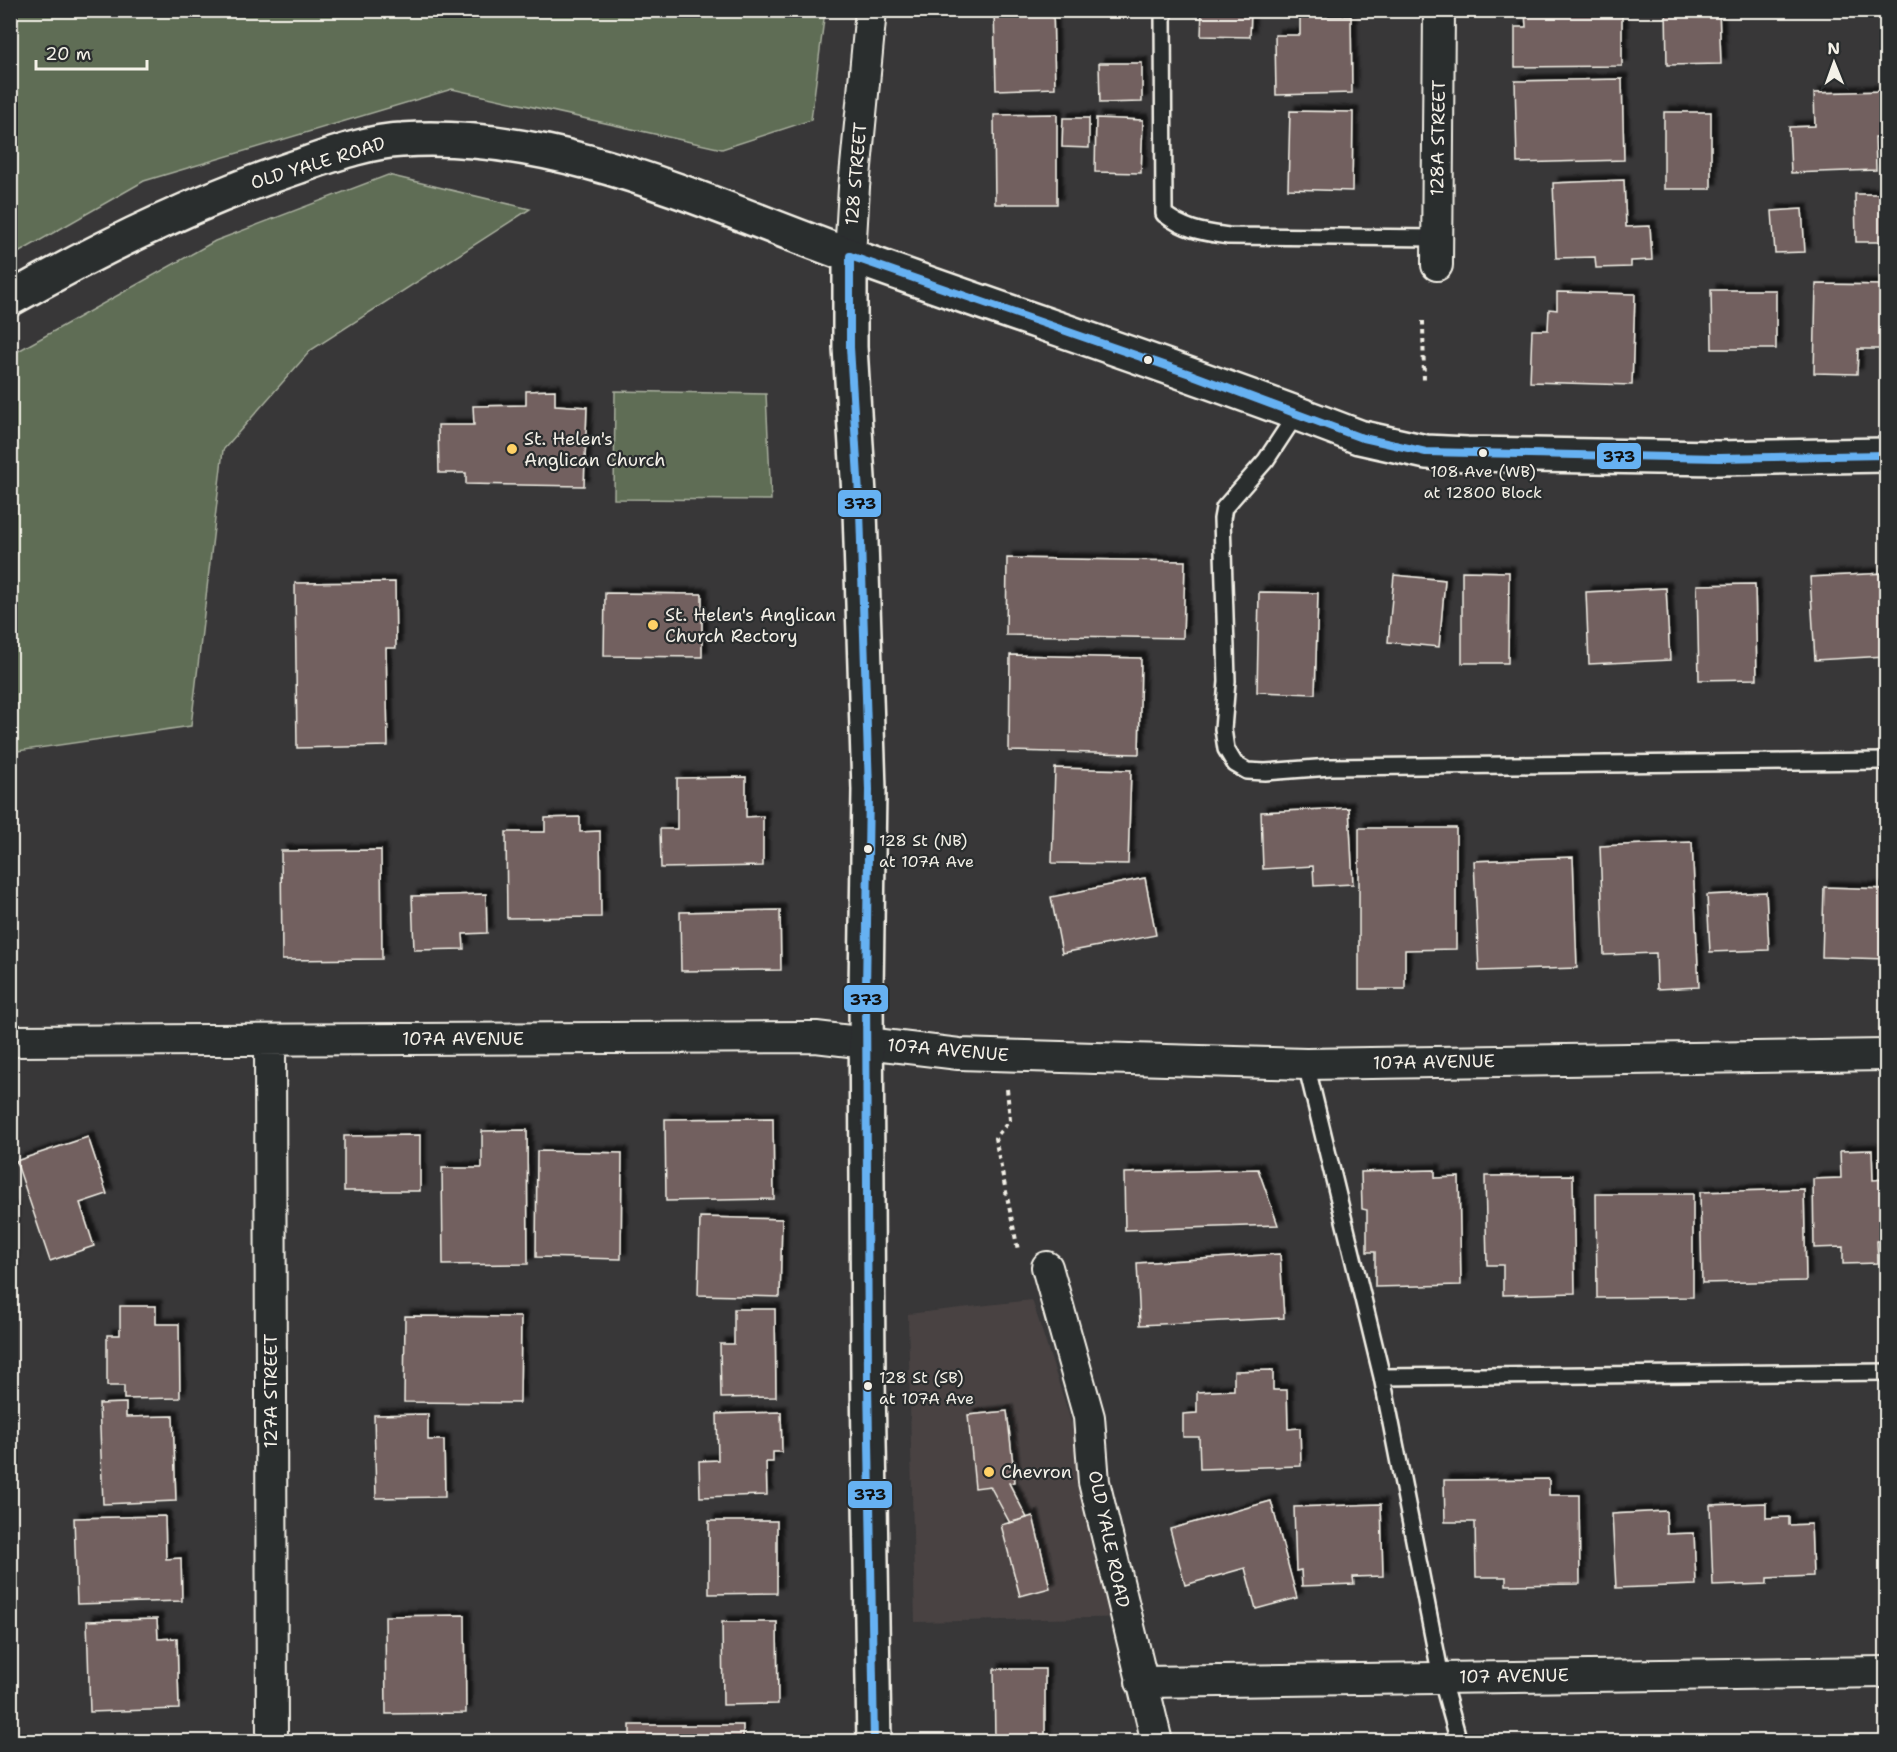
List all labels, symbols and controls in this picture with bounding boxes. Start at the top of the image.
scale bar [36,33,147,71]
north arrow [1804,33,1864,93]
text: N [1827,38,1840,59]
text: 20 m [45,42,91,66]
street label: 128A STREET [1425,80,1451,196]
street label: 128 STREET [840,121,872,227]
street label: OLD YALE ROAD [248,131,388,195]
unlabelled marker [1142,354,1154,366]
place label: St. Helen's Anglican Church [524,427,666,472]
marker: St. Helen's Anglican Church [505,442,519,456]
line badge: 373 [1596,442,1642,470]
text: 373 [1603,446,1635,467]
marker: 108 Ave (WB) at 12800 Block [1477,447,1489,459]
place label: 108 Ave (WB) at 12800 Block [1424,461,1542,503]
line badge: 373 [837,489,882,518]
text: 373 [844,493,876,514]
place label: St. Helen's Anglican Church Rectory [665,603,836,648]
marker: St. Helen's Anglican Church Rectory [646,618,660,632]
place label: 128 St (NB) at 107A Ave [879,830,974,872]
marker: 128 St (NB) at 107A Ave [862,843,874,855]
line badge: 373 [843,984,889,1013]
text: 373 [850,989,882,1010]
street label: 107A AVENUE [402,1027,524,1051]
street label: 107A AVENUE [886,1033,1010,1067]
street label: 107A AVENUE [1373,1049,1495,1075]
street label: 127A STREET [259,1334,283,1448]
place label: 128 St (SB) at 107A Ave [879,1367,974,1409]
marker: 128 St (SB) at 107A Ave [862,1380,874,1392]
place label: Chevron [1001,1460,1072,1484]
marker: Chevron [982,1465,996,1479]
street label: OLD YALE ROAD [1083,1468,1135,1610]
line badge: 373 [847,1480,893,1509]
text: 373 [854,1484,886,1505]
street label: 107 AVENUE [1459,1663,1569,1689]

